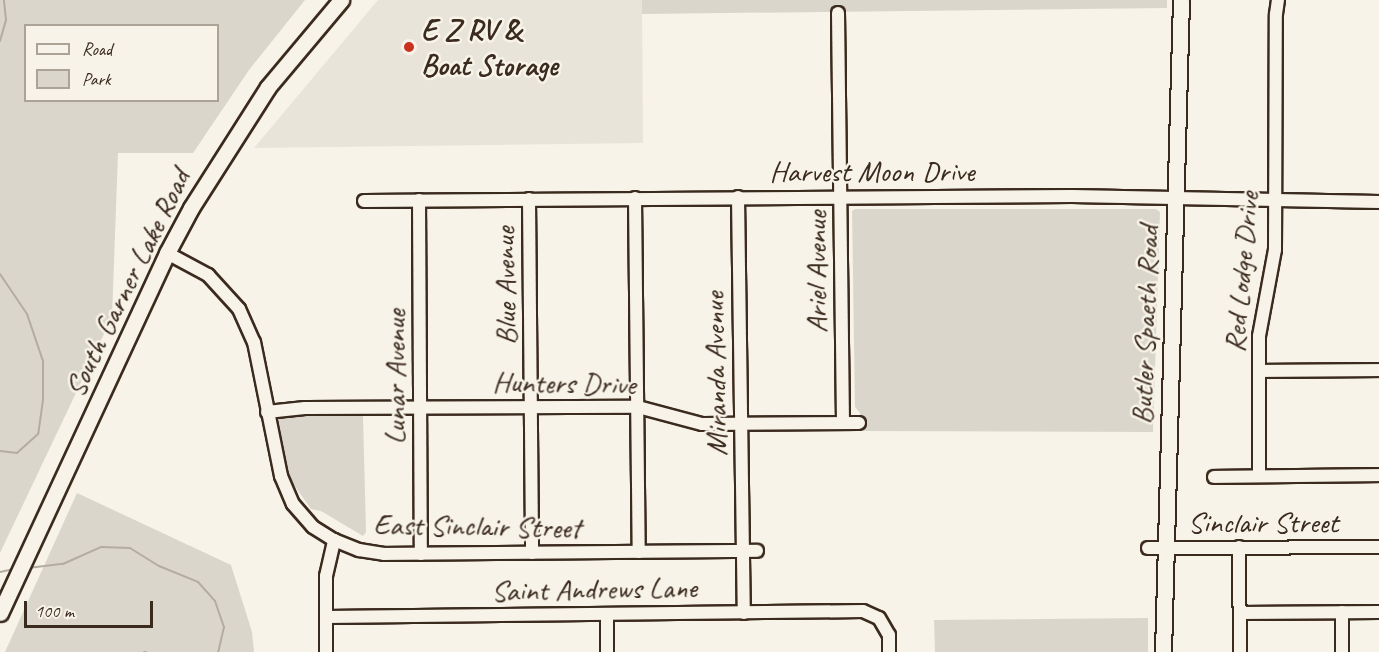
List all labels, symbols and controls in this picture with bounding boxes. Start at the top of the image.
place label: E Z RV & Boat Storage [421,12,557,82]
legend [24,24,219,102]
text: Road [82,38,112,60]
marker: E Z RV & Boat Storage [402,40,416,54]
text: Park [82,68,111,90]
street label: Harvest Moon Drive [769,153,975,189]
street label: South Garner Lake Road [56,162,198,404]
street label: Red Lodge Drive [1216,190,1266,354]
street label: Ariel Avenue [798,211,834,333]
street label: Butler Spaeth Road [1124,225,1166,425]
street label: Blue Avenue [486,227,524,345]
street label: Miranda Avenue [696,292,734,456]
street label: Lunar Avenue [377,309,413,445]
street label: Hunters Drive [492,364,636,402]
street label: Sinclair Street [1188,504,1338,540]
street label: East Sinclair Street [373,506,581,546]
street label: Saint Andrews Lane [490,569,698,609]
scale bar [27,589,156,627]
text: 100 m [35,600,74,622]

